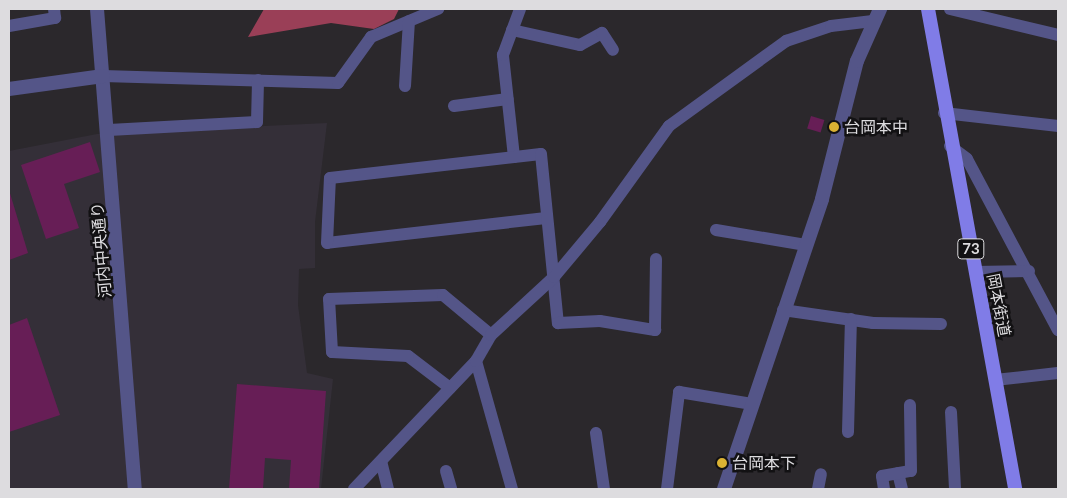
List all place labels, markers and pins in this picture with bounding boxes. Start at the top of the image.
place label: 台岡本中 [844,117,908,137]
marker: 台岡本中 [828,121,840,133]
place label: 台岡本下 [732,453,796,473]
marker: 台岡本下 [716,457,728,469]

